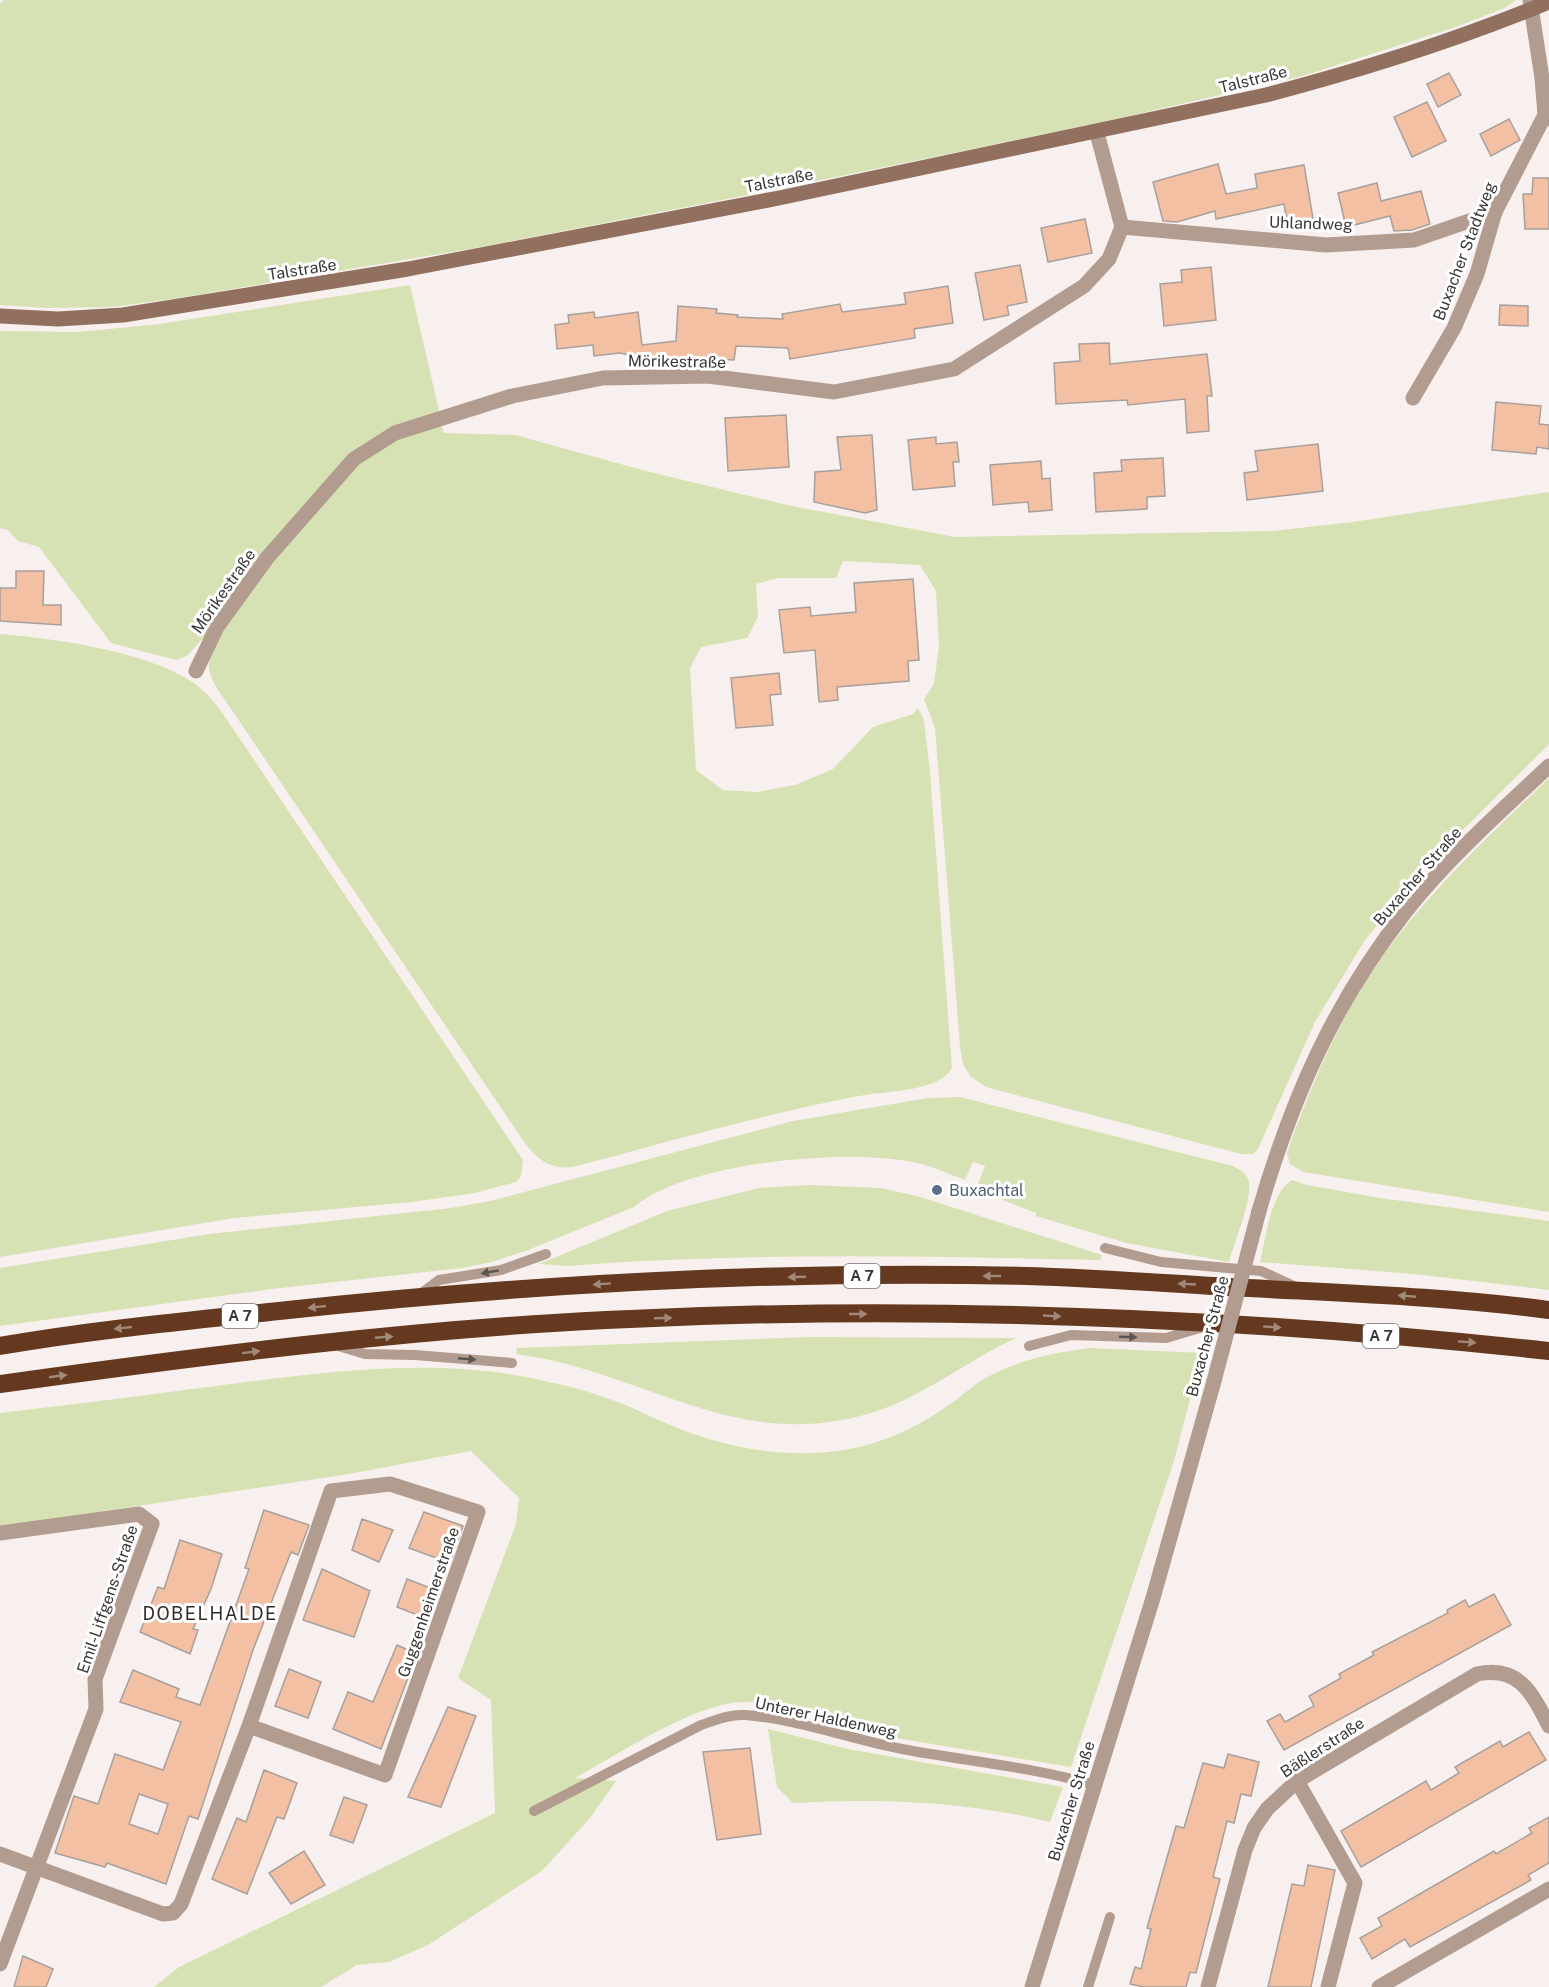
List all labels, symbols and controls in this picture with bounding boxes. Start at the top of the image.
street label: Talstraße [1217,62,1289,97]
street label: Talstraße [743,165,815,196]
street label: Buxacher Stadtweg [1429,179,1500,323]
street label: Uhlandweg [1269,213,1353,234]
street label: Talstraße [266,255,338,284]
street label: Mörikestraße [628,351,726,372]
street label: Mörikestraße [187,545,259,637]
street label: Buxacher Straße [1369,823,1465,930]
place label: Buxachtal [949,1181,1024,1200]
marker: Buxachtal [930,1183,944,1197]
road number: A 7 [844,1264,880,1288]
one-way arrow [480,1267,499,1276]
one-way arrow [983,1271,1002,1281]
one-way arrow [788,1272,807,1282]
street label: Buxacher Straße [1182,1274,1233,1399]
one-way arrow [593,1279,612,1289]
one-way arrow [1177,1280,1196,1289]
one-way arrow [1398,1291,1417,1301]
one-way arrow [307,1302,326,1312]
road number: A 7 [222,1304,258,1328]
one-way arrow [848,1309,867,1319]
one-way arrow [1043,1311,1062,1320]
one-way arrow [653,1314,672,1323]
one-way arrow [114,1323,133,1333]
one-way arrow [1263,1323,1282,1332]
road number: A 7 [1363,1324,1399,1348]
one-way arrow [375,1332,394,1342]
one-way arrow [1119,1332,1138,1342]
one-way arrow [1457,1338,1476,1347]
one-way arrow [242,1347,261,1356]
one-way arrow [457,1354,476,1364]
one-way arrow [49,1371,68,1380]
street label: Emil-Liffgens-Straße [73,1522,142,1676]
street label: Guggenheimerstraße [394,1525,463,1680]
district label: DOBELHALDE [142,1603,278,1624]
street label: Unterer Haldenweg [753,1693,899,1742]
street label: Bäßlerstraße [1277,1713,1368,1782]
street label: Buxacher Straße [1044,1739,1099,1863]

